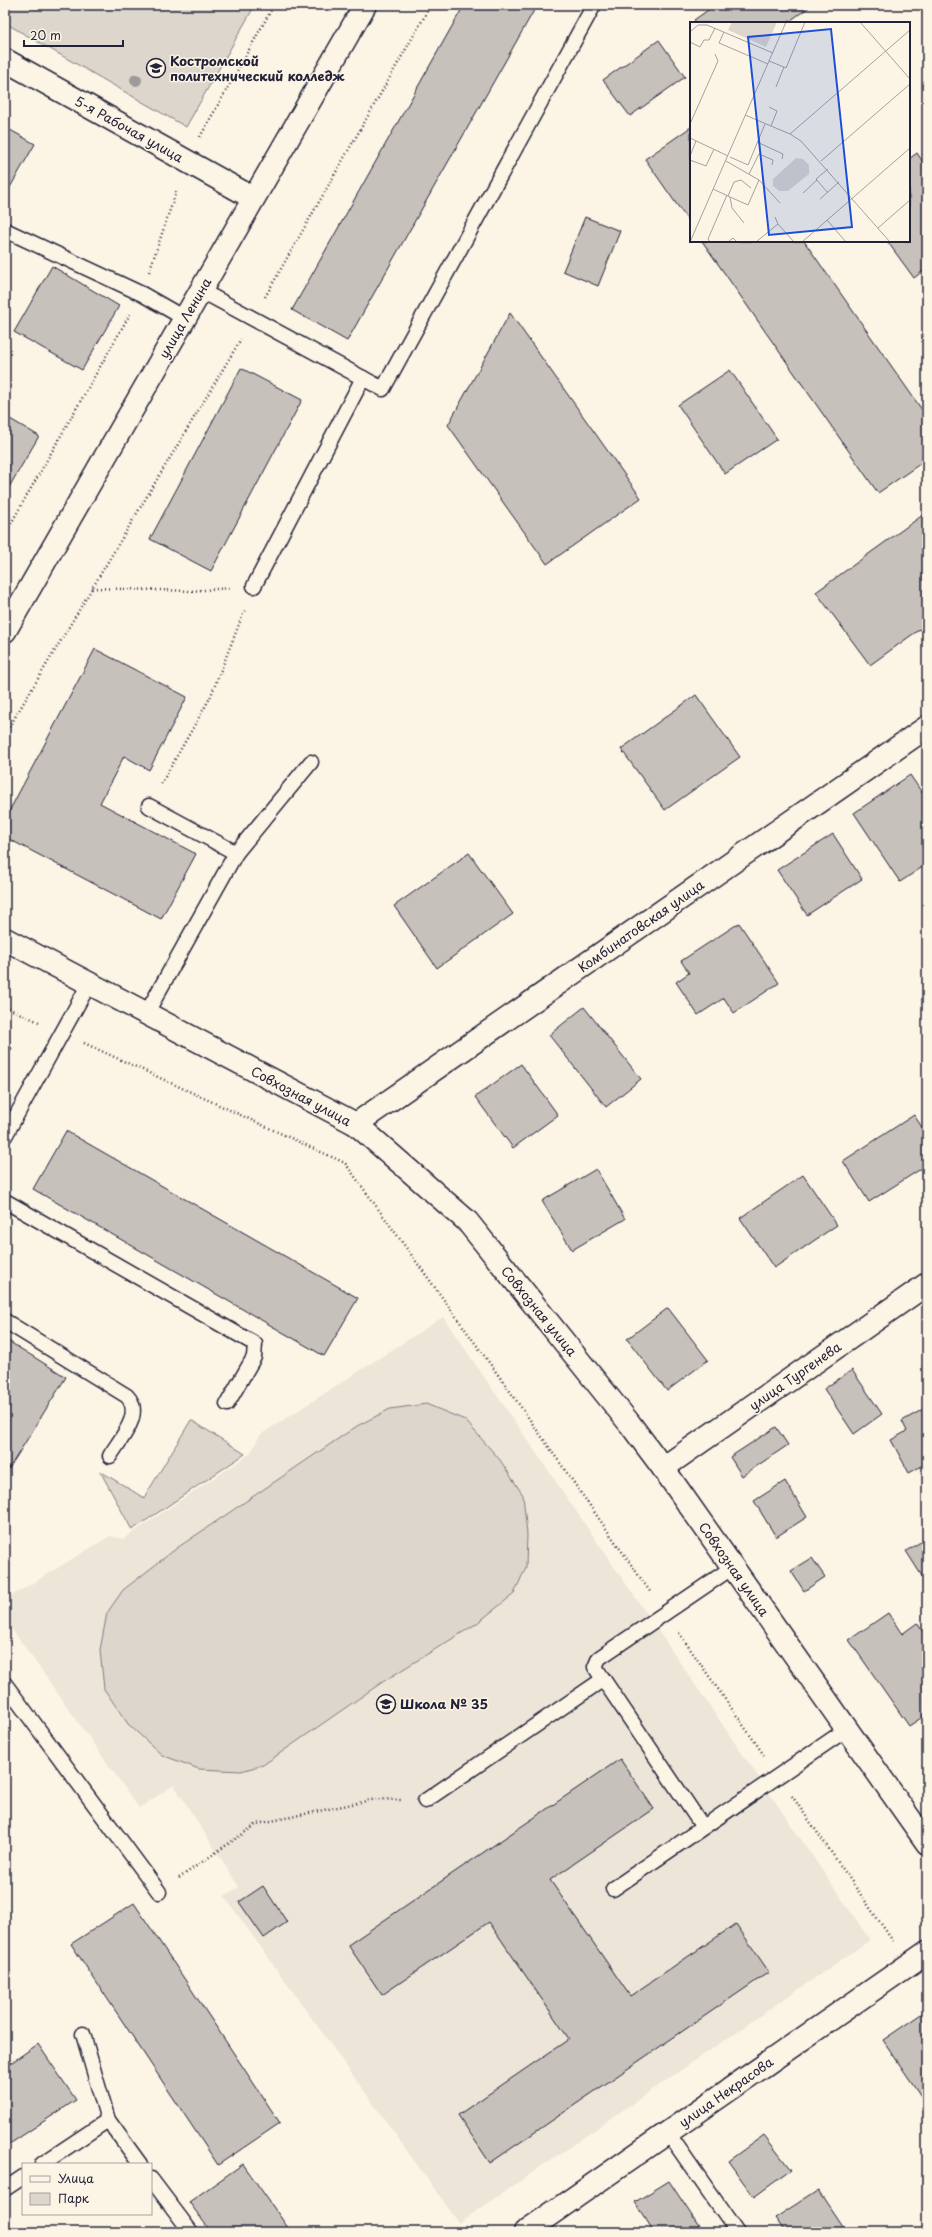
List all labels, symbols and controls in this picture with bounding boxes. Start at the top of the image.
scale bar [24,22,123,48]
inset map [690,22,910,242]
text: 20 m [30,26,61,44]
place label: Костромской политехнический колледж [170,51,345,85]
school or university icon: Костромской политехнический колледж [145,57,167,79]
street label: 5-я Рабочая улица [71,91,188,167]
street label: улица Ленина [154,273,216,362]
street label: Комбинатовская улица [574,874,708,976]
street label: Совхозная улица [248,1061,355,1130]
street label: Совхозная улица [497,1262,582,1360]
street label: улица Тургенева [745,1336,845,1414]
street label: Совхозная улица [695,1518,774,1620]
school or university icon: Школа № 35 [375,1693,397,1715]
place label: Школа № 35 [400,1694,488,1713]
street label: улица Некрасова [675,2051,777,2131]
legend [22,2163,152,2215]
text: Улица [58,2169,94,2187]
text: Парк [58,2189,90,2207]

